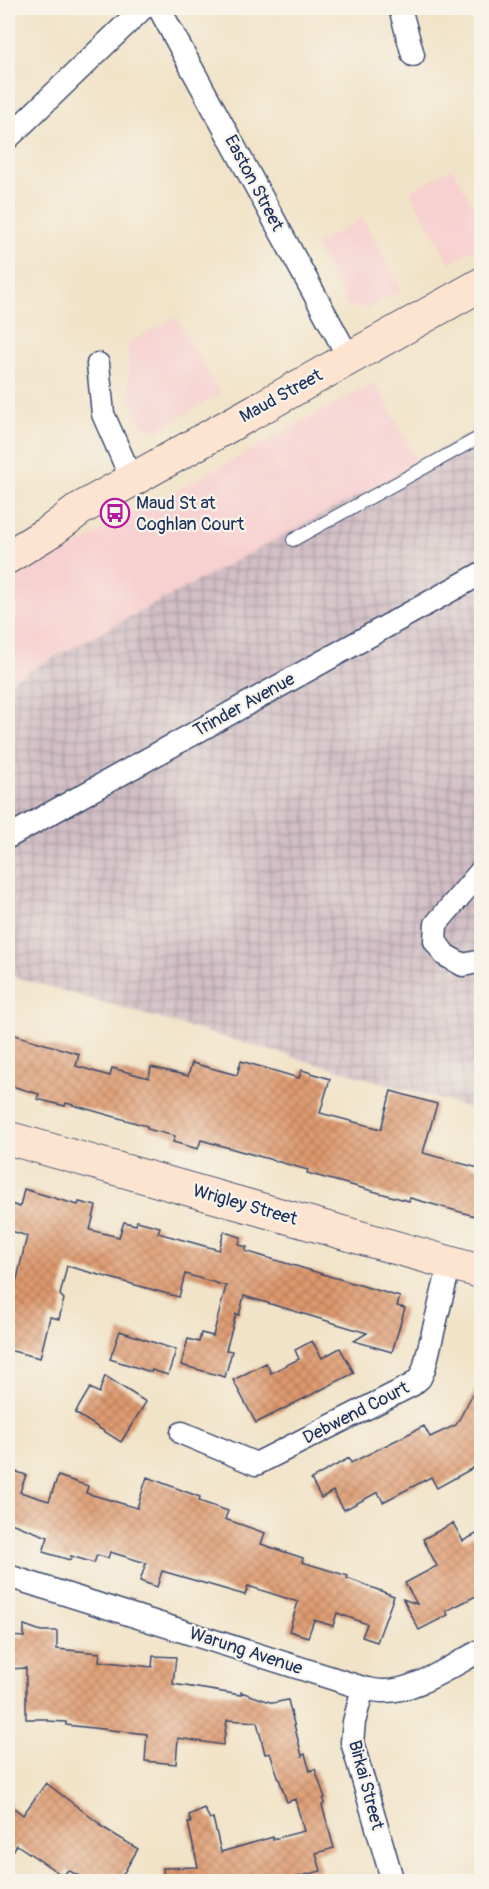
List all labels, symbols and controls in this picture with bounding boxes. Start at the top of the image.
street label: Easton Street [219,131,289,236]
street label: Maud Street [235,363,327,428]
place label: Maud St at Coghlan Court [136,492,245,536]
bus stop icon: Maud St at Coghlan Court [99,497,131,529]
street label: Trinder Avenue [189,668,299,742]
street label: Wrigley Street [190,1179,301,1231]
street label: Debwend Court [299,1376,414,1450]
street label: Warung Avenue [186,1622,306,1680]
street label: Birkai Street [343,1738,389,1833]

